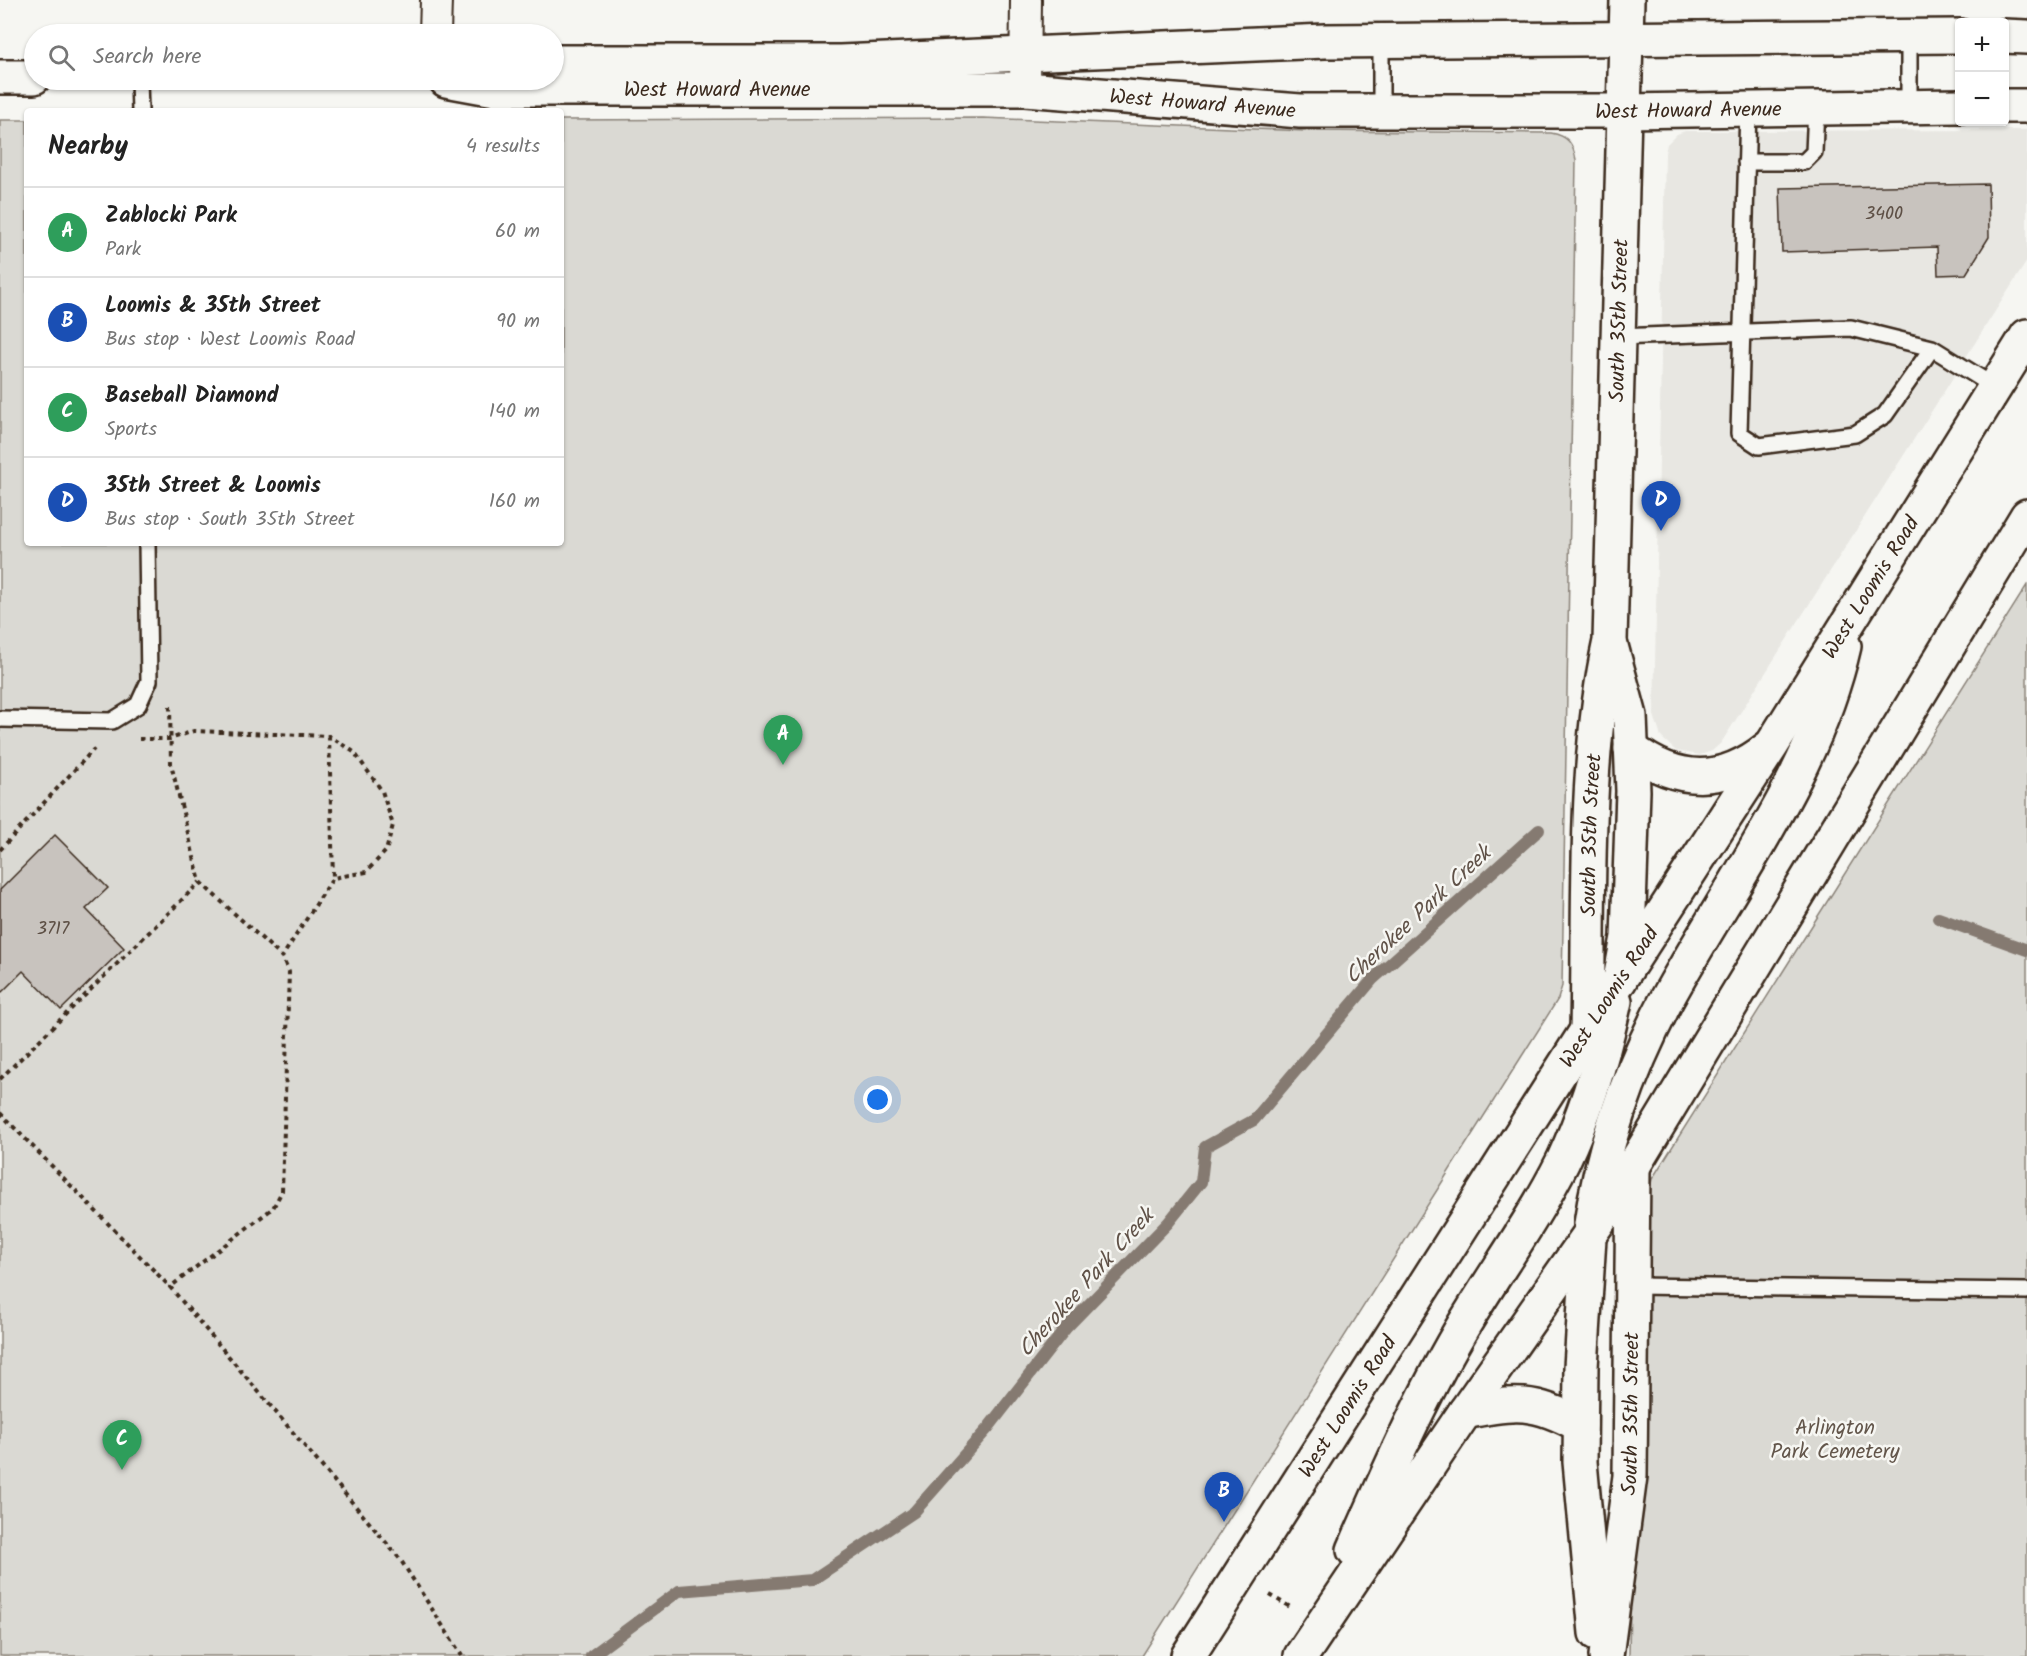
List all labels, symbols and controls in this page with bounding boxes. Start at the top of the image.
map controls [1955,18,2009,126]
button: + [1955,18,2009,72]
search box [24,24,564,90]
text: Search here [93,40,201,75]
icon: search [45,41,78,74]
button: − [1955,72,2009,126]
street label: West Howard Avenue [624,74,811,107]
street label: West Howard Avenue [1108,81,1297,129]
street label: West Howard Avenue [1595,94,1782,129]
text: Nearby [48,126,128,168]
text: 4 results [466,131,540,163]
text: Zablocki Park [105,199,237,234]
house number: 3400 [1865,200,1903,229]
text: A [61,216,74,248]
text: 60 m [495,216,540,248]
text: Park [105,234,141,266]
street label: South 35th Street [1601,238,1639,402]
text: Loomis & 35th Street [105,289,321,324]
text: B [61,306,74,338]
text: 90 m [496,306,540,338]
text: Bus stop · West Loomis Road [105,324,355,356]
text: Baseball Diamond [105,379,279,414]
text: C [61,396,74,428]
text: 140 m [489,396,540,428]
text: Sports [105,414,157,446]
text: 35th Street & Loomis [105,469,321,504]
pin: D [1642,482,1680,531]
text: D [61,486,74,518]
text: 160 m [489,486,540,518]
text: Bus stop · South 35th Street [105,504,355,536]
street label: West Loomis Road [1814,510,1929,666]
pin: A [764,716,802,765]
street label: South 35th Street [1573,752,1612,917]
water label: Cherokee Park Creek [1337,836,1503,994]
house number: 3717 [37,915,70,944]
street label: West Loomis Road [1552,920,1668,1075]
your location [863,1085,892,1114]
water label: Cherokee Park Creek [1010,1199,1166,1366]
street label: West Loomis Road [1291,1329,1406,1485]
street label: South 35th Street [1613,1331,1649,1497]
park label: Arlington Park Cemetery [1770,1412,1900,1469]
pin: C [102,1420,142,1470]
pin: B [1204,1472,1244,1522]

